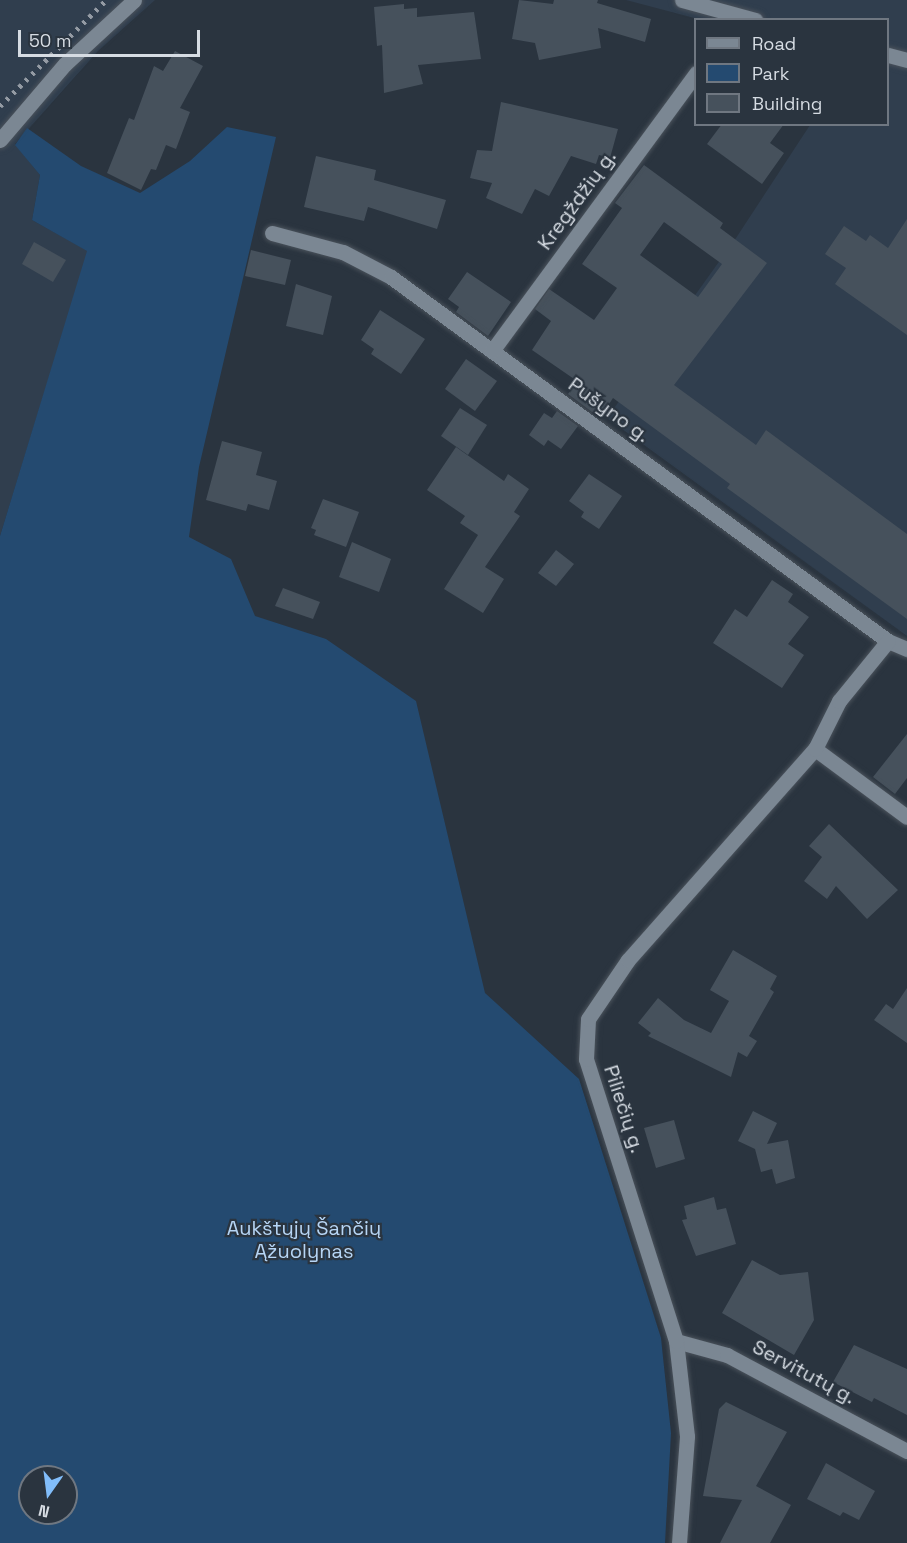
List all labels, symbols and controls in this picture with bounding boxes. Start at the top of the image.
scale bar [21,18,202,56]
legend [694,18,889,126]
text: 50 m [29,29,71,52]
text: Road [752,32,796,55]
text: Park [752,62,789,85]
text: Building [752,92,822,115]
street label: Kregždžių g. [533,145,621,255]
street label: Pušyno g. [564,372,654,448]
street label: Piliečių g. [599,1062,649,1156]
park label: Aukštųjų Šančių Ąžuolynas [227,1216,381,1263]
street label: Servitutų g. [748,1335,860,1409]
north arrow [18,1465,78,1525]
text: N [36,1500,52,1522]

